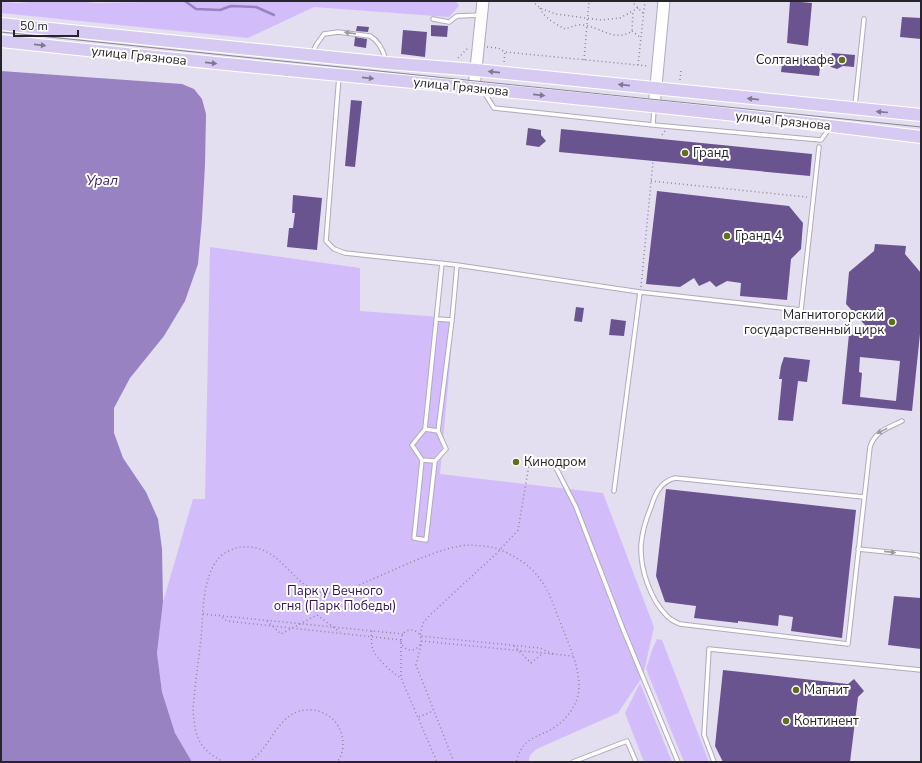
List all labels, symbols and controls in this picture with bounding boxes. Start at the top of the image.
scale bar [14,12,78,38]
text: 50 m [20,18,48,34]
one-way arrow [344,30,356,36]
one-way arrow [34,42,46,49]
street label: улица Грязнова [90,42,188,70]
place label: Солтан кафе [756,51,834,69]
marker: Солтан кафе [837,55,847,65]
one-way arrow [205,59,217,66]
one-way arrow [488,68,500,75]
street label: улица Грязнова [412,73,510,101]
one-way arrow [362,75,374,81]
one-way arrow [617,82,630,88]
one-way arrow [533,92,545,98]
one-way arrow [747,96,759,102]
street label: улица Грязнова [734,107,832,135]
one-way arrow [876,109,888,115]
place label: Гранд [693,144,729,162]
marker: Гранд [680,148,690,158]
water label: Урал [86,171,118,190]
place label: Гранд 4 [735,227,782,245]
marker: Гранд 4 [722,231,732,241]
place label: Магнитогорский государственный цирк [744,306,884,339]
marker: Магнитогорский государственный цирк [887,317,897,327]
one-way arrow [877,428,888,434]
place label: Кинодром [524,453,586,471]
marker: Кинодром [511,457,521,467]
one-way arrow [884,549,896,555]
park label: Парк у Вечного огня (Парк Победы) [274,582,396,615]
place label: Магнит [804,681,849,699]
marker: Магнит [791,685,801,695]
place label: Континент [794,712,859,730]
marker: Континент [781,716,791,726]

